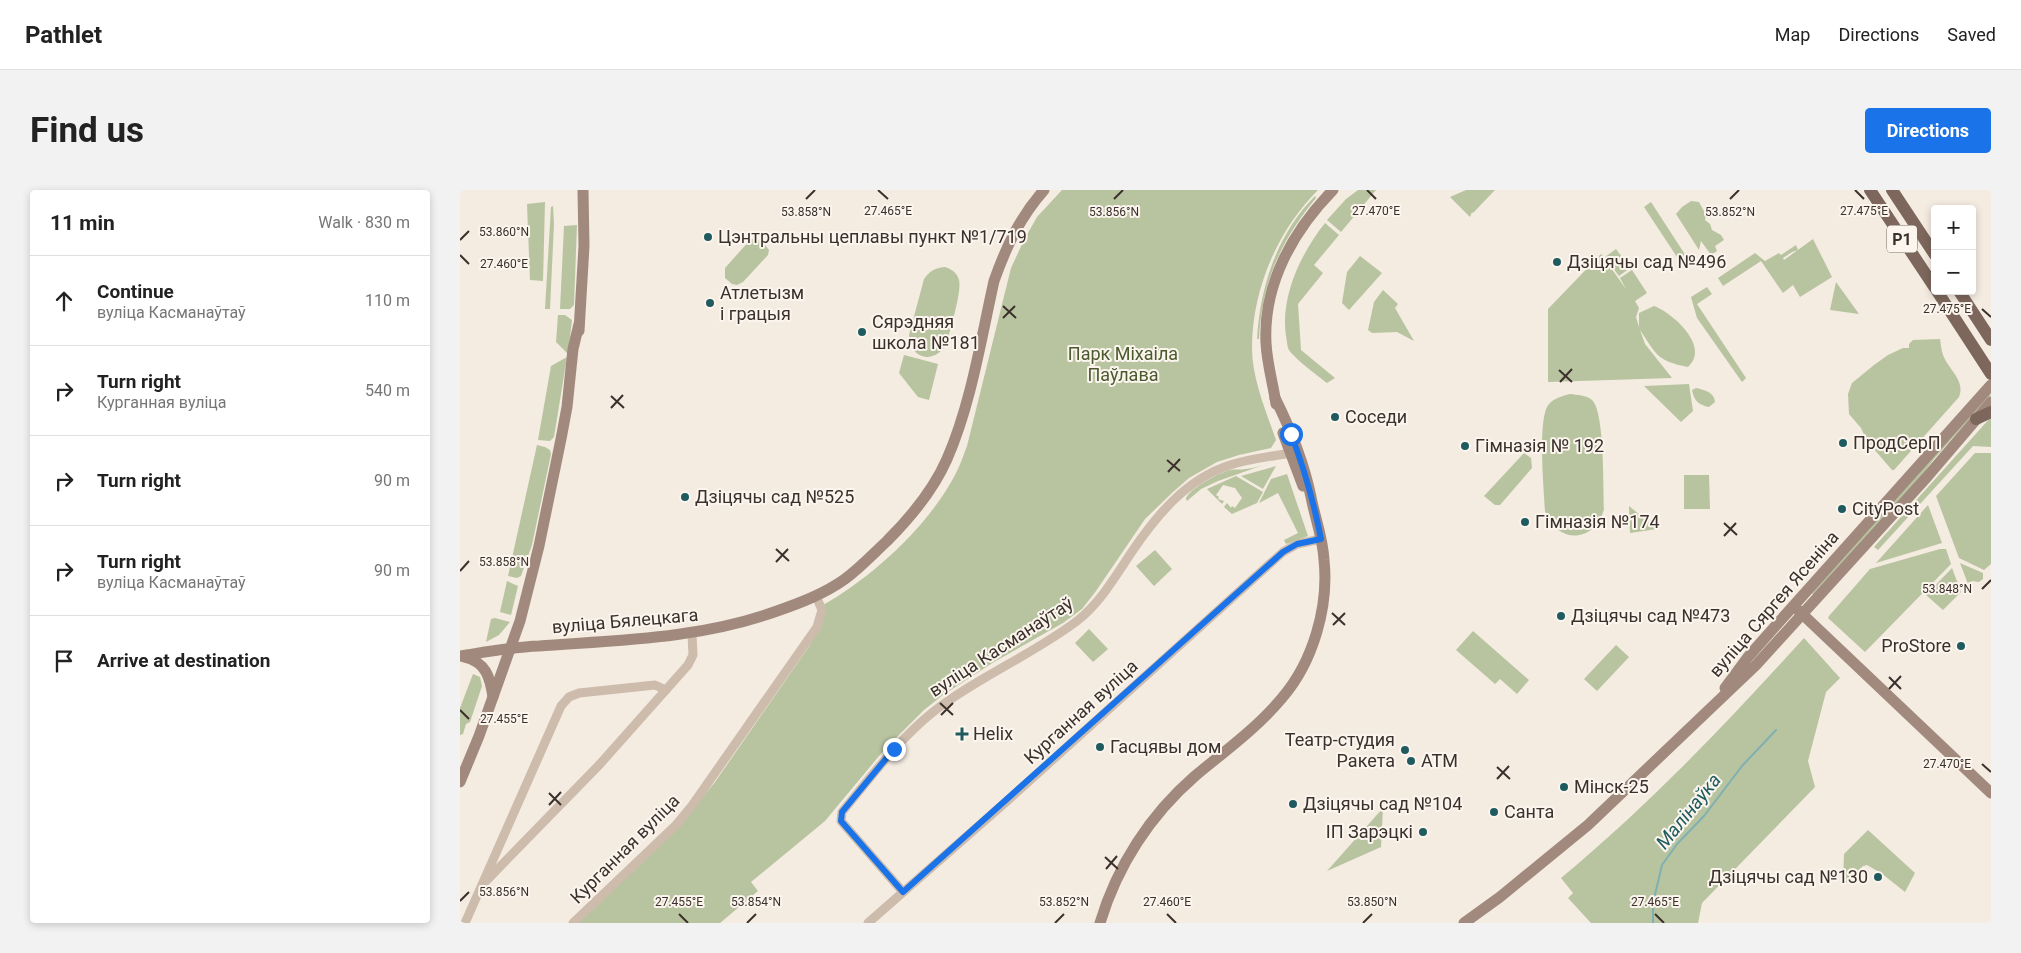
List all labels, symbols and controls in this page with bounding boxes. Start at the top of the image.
text: Pathlet [25,21,102,49]
text: Map [1775,24,1810,45]
text: Directions [1838,24,1919,45]
text: Saved [1947,24,1996,45]
button: Directions [1865,108,1991,153]
text: Find us [30,110,144,151]
text: 27.465°E [864,204,912,218]
text: 27.470°E [1352,204,1400,218]
text: 27.475°E [1840,204,1888,218]
text: 53.858°N [781,205,831,219]
text: 53.856°N [1089,205,1139,219]
text: 53.852°N [1705,205,1755,219]
map controls [1931,205,1976,295]
button: + [1931,205,1976,250]
text: 11 min [50,211,115,235]
text: Walk · 830 m [318,213,410,232]
text: 53.860°N [479,225,529,239]
place label: Цэнтральны цеплавы пункт №1/719 [718,226,1027,247]
road number: Р1 [1887,226,1917,252]
marker: Цэнтральны цеплавы пункт №1/719 [702,231,714,243]
button: − [1931,250,1976,295]
place label: Дзіцячы сад №496 [1567,251,1726,272]
marker: Дзіцячы сад №496 [1551,256,1563,268]
text: 27.460°E [480,257,528,271]
text: Continue [97,280,174,303]
place label: Атлетызм і грацыя [720,282,804,324]
icon: ahead [50,287,78,315]
text: 110 m [365,291,410,310]
marker: Атлетызм і грацыя [704,297,716,309]
text: 27.475°E [1923,302,1971,316]
text: вуліца Касманаўтаў [97,303,246,322]
place label: Сярэдняя школа №181 [872,311,980,353]
marker: Сярэдняя школа №181 [856,326,868,338]
park label: Парк Міхаіла Паўлава [1068,343,1178,385]
text: Turn right [97,370,181,393]
icon: right [50,377,78,405]
text: 540 m [365,381,410,400]
text: Курганная вуліца [97,393,227,412]
place label: Соседи [1345,406,1407,427]
marker: Соседи [1329,411,1341,423]
route start [1280,423,1303,446]
place label: ПродСерП [1853,432,1941,453]
place label: Гімназія № 192 [1475,435,1604,456]
marker: ПродСерП [1837,437,1849,449]
marker: Гімназія № 192 [1459,440,1471,452]
icon: right [50,467,78,495]
text: Turn right [97,469,181,492]
text: 90 m [374,471,410,490]
place label: Дзіцячы сад №525 [695,486,854,507]
marker: Дзіцячы сад №525 [679,491,691,503]
place label: CityPost [1852,498,1919,519]
marker: CityPost [1836,503,1848,515]
place label: Гімназія №174 [1535,511,1660,532]
marker: Гімназія №174 [1519,516,1531,528]
street label: вуліца Сяргея Ясеніна [1705,526,1843,681]
text: Turn right [97,550,181,573]
text: 53.858°N [479,555,529,569]
icon: right [50,557,78,585]
text: 90 m [374,561,410,580]
text: вуліца Касманаўтаў [97,573,246,592]
text: 53.848°N [1922,582,1972,596]
street label: вуліца Касманаўтаў [925,592,1077,701]
street label: вуліца Бялецкага [551,604,699,637]
place label: Дзіцячы сад №473 [1571,605,1730,626]
marker: Дзіцячы сад №473 [1555,610,1567,622]
place label: ProStore [1881,635,1951,656]
marker: ProStore [1955,640,1967,652]
icon: arrive [50,647,78,675]
text: Arrive at destination [97,649,270,672]
street label: Курганная вуліца [1020,655,1142,768]
text: 27.455°E [480,712,528,726]
place label: Helix [973,723,1013,744]
marker: Helix [955,727,969,741]
place label: Театр-студия Ракета [1285,729,1395,771]
place label: Гасцявы дом [1110,736,1221,757]
route end [883,738,906,761]
marker: Гасцявы дом [1094,741,1106,753]
marker: Театр-студия Ракета [1399,744,1411,756]
place label: АТМ [1421,750,1458,771]
marker: АТМ [1405,755,1417,767]
text: 27.470°E [1923,757,1971,771]
water label: Малінаўка [1651,769,1726,854]
place label: Мінск-25 [1574,776,1649,797]
marker: Мінск-25 [1558,781,1570,793]
street label: Курганная вуліца [566,790,684,908]
place label: Дзіцячы сад №104 [1303,793,1462,814]
marker: Дзіцячы сад №104 [1287,798,1299,810]
place label: Санта [1504,801,1554,822]
marker: Санта [1488,806,1500,818]
place label: ІП Зарэцкі [1326,821,1413,842]
marker: ІП Зарэцкі [1417,826,1429,838]
place label: Дзіцячы сад №130 [1709,866,1868,887]
marker: Дзіцячы сад №130 [1872,871,1884,883]
text: 53.856°N [479,885,529,899]
text: 27.455°E [655,895,703,909]
text: 53.854°N [731,895,781,909]
text: 53.852°N [1039,895,1089,909]
text: 27.460°E [1143,895,1191,909]
text: 53.850°N [1347,895,1397,909]
text: 27.465°E [1631,895,1679,909]

